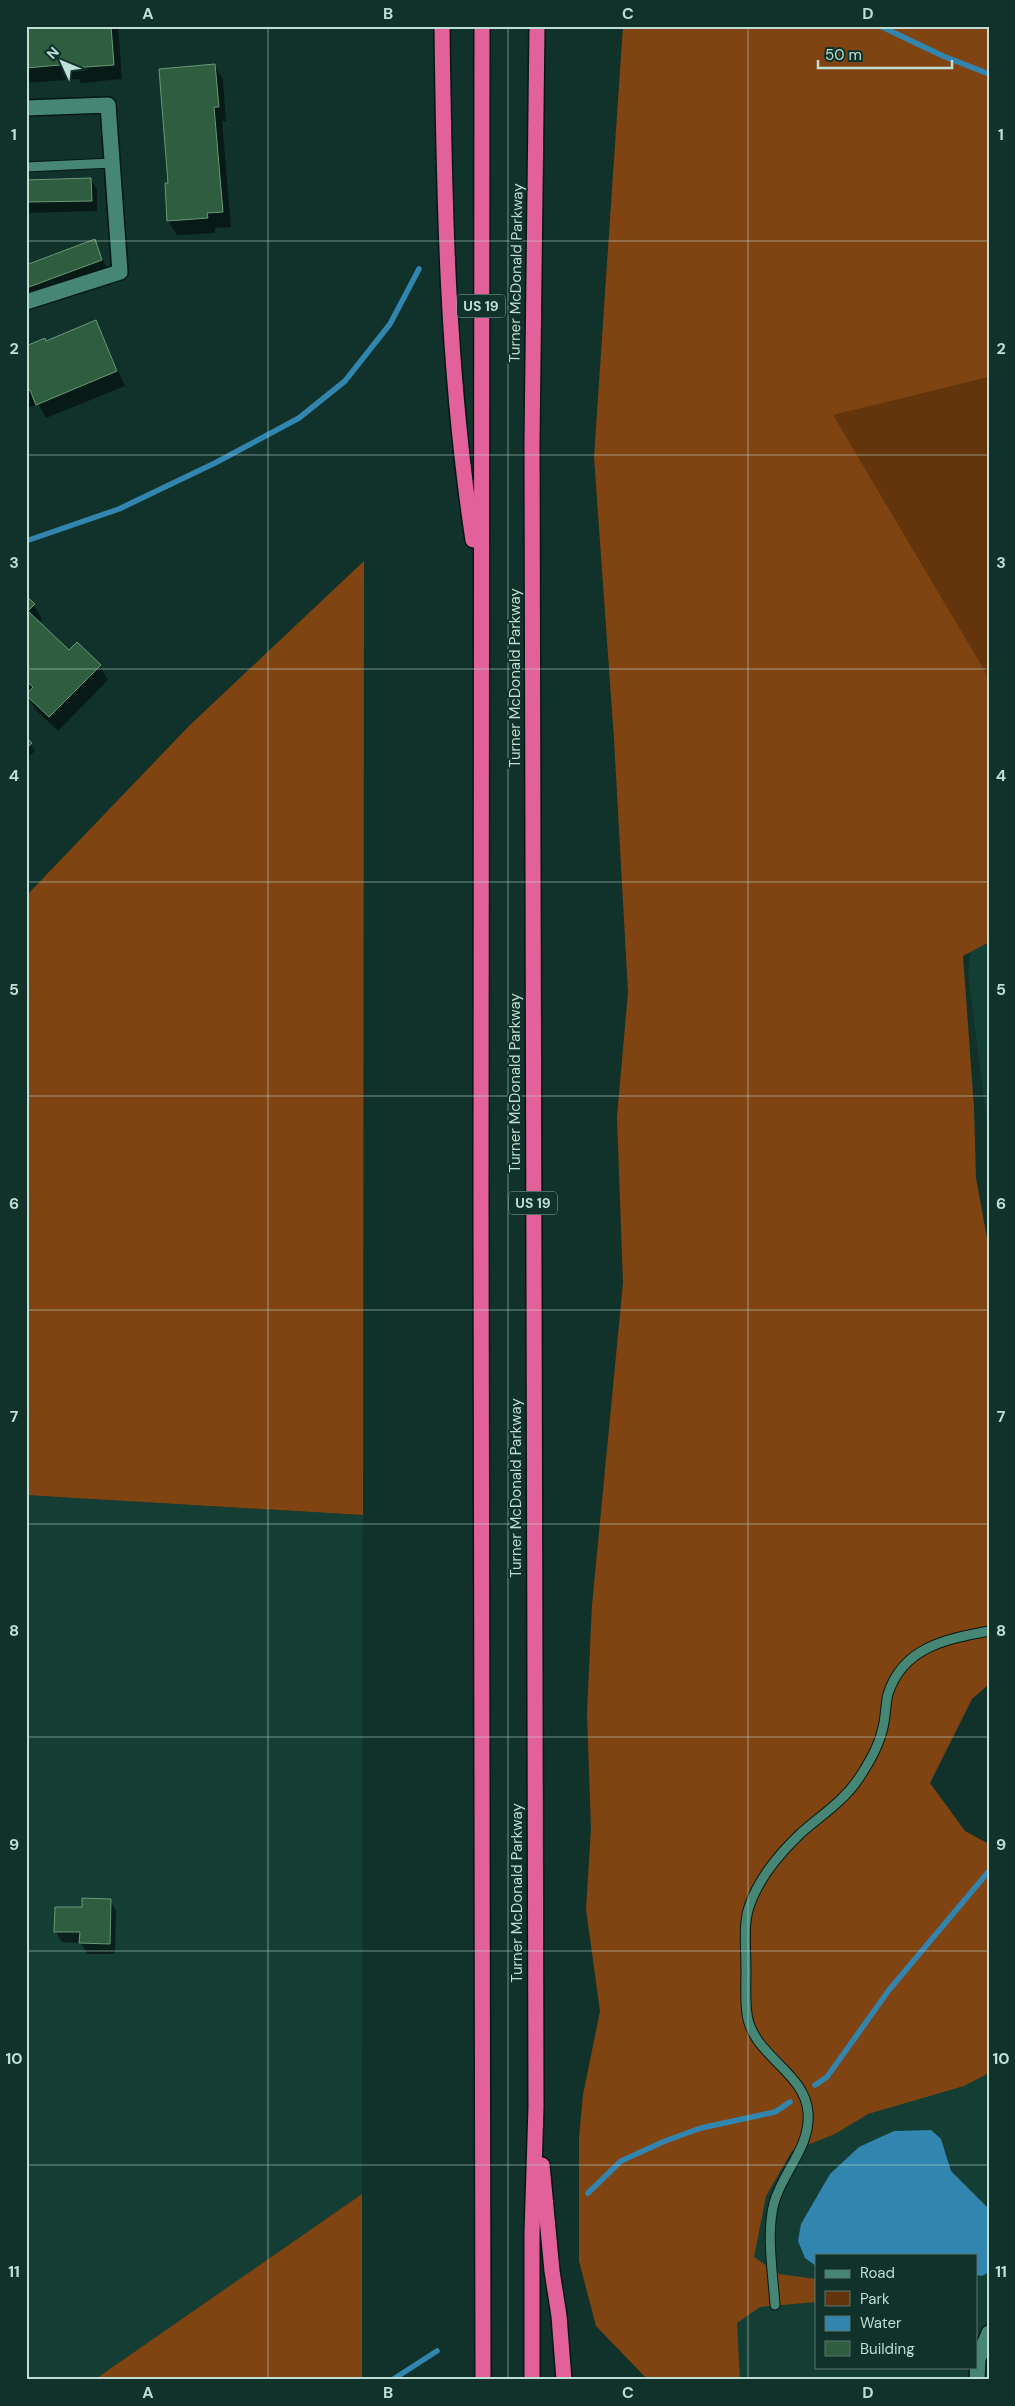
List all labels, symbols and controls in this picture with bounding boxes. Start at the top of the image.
text: A [142,3,154,24]
text: B [383,3,393,24]
text: C [622,3,634,24]
text: D [862,3,874,24]
north arrow [38,38,88,88]
scale bar [818,38,951,70]
text: N [43,43,63,63]
text: 50 m [825,45,862,65]
text: 1 [11,124,17,145]
text: 1 [998,124,1004,145]
street label: Turner McDonald Parkway [504,182,528,363]
road number: US 19 [457,294,505,318]
text: 2 [9,338,19,359]
text: 2 [996,338,1006,359]
text: 3 [9,552,19,573]
text: 3 [996,552,1006,573]
street label: Turner McDonald Parkway [505,588,525,768]
text: 4 [9,765,19,786]
text: 4 [996,765,1006,786]
text: 5 [9,979,19,1000]
text: 5 [996,979,1006,1000]
street label: Turner McDonald Parkway [505,993,525,1173]
road number: US 19 [509,1192,557,1214]
text: 6 [9,1193,19,1214]
text: 6 [996,1193,1006,1214]
street label: Turner McDonald Parkway [506,1398,526,1578]
text: 7 [10,1406,19,1427]
text: 7 [997,1406,1006,1427]
text: 8 [9,1620,19,1641]
text: 8 [996,1620,1006,1641]
street label: Turner McDonald Parkway [507,1803,527,1983]
text: 9 [9,1834,19,1855]
text: 9 [996,1834,1006,1855]
text: 10 [5,2048,23,2069]
text: 10 [992,2048,1010,2069]
legend [815,2254,978,2368]
text: 11 [8,2261,20,2282]
text: 11 [995,2261,1007,2282]
text: Road [860,2263,895,2283]
text: Park [860,2289,890,2309]
text: Water [860,2313,902,2333]
text: Building [860,2339,915,2359]
text: A [142,2382,154,2403]
text: B [383,2382,393,2403]
text: C [622,2382,634,2403]
text: D [862,2382,874,2403]

